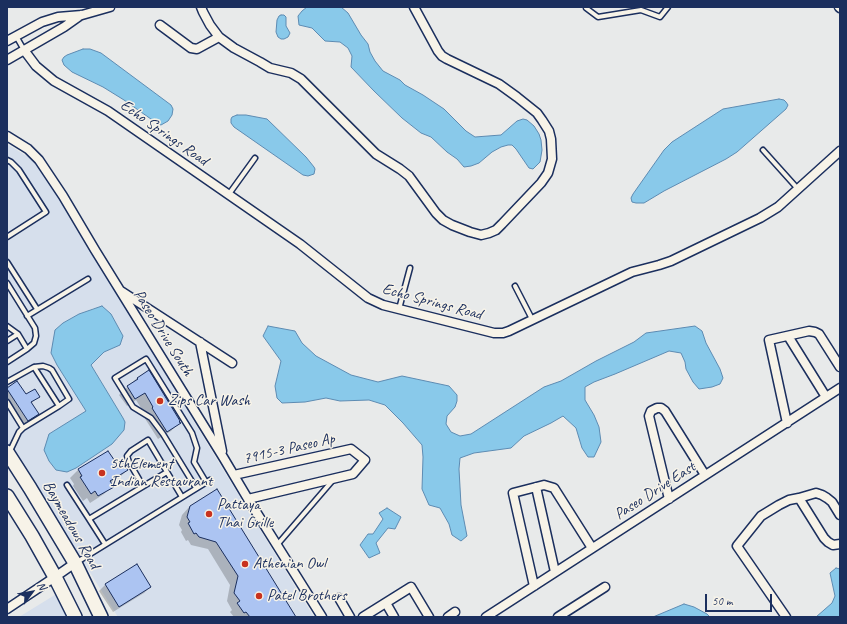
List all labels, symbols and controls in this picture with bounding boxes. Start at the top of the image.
street label: Echo Springs Road [117,96,211,170]
street label: Echo Springs Road [380,279,484,325]
street label: Paseo Drive South [129,286,197,380]
place label: Zips Car Wash [168,391,250,411]
marker: Zips Car Wash [155,396,165,406]
street label: 7915-3 Paseo Ap [241,429,337,469]
place label: 5thElement Indian Restaurant [110,454,212,492]
street label: Paseo Drive East [611,458,699,524]
marker: 5thElement Indian Restaurant [97,468,107,478]
street label: Baymeadows Road [38,478,104,572]
place label: Pattaya Thai Grille [217,495,273,533]
marker: Pattaya Thai Grille [204,509,214,519]
place label: Athenian Owl [253,554,326,574]
marker: Athenian Owl [240,559,250,569]
north arrow [12,572,52,612]
text: N [34,579,50,592]
place label: Patel Brothers [267,586,347,606]
scale bar [707,586,774,612]
marker: Patel Brothers [254,591,264,601]
text: 50 m [712,593,732,609]

